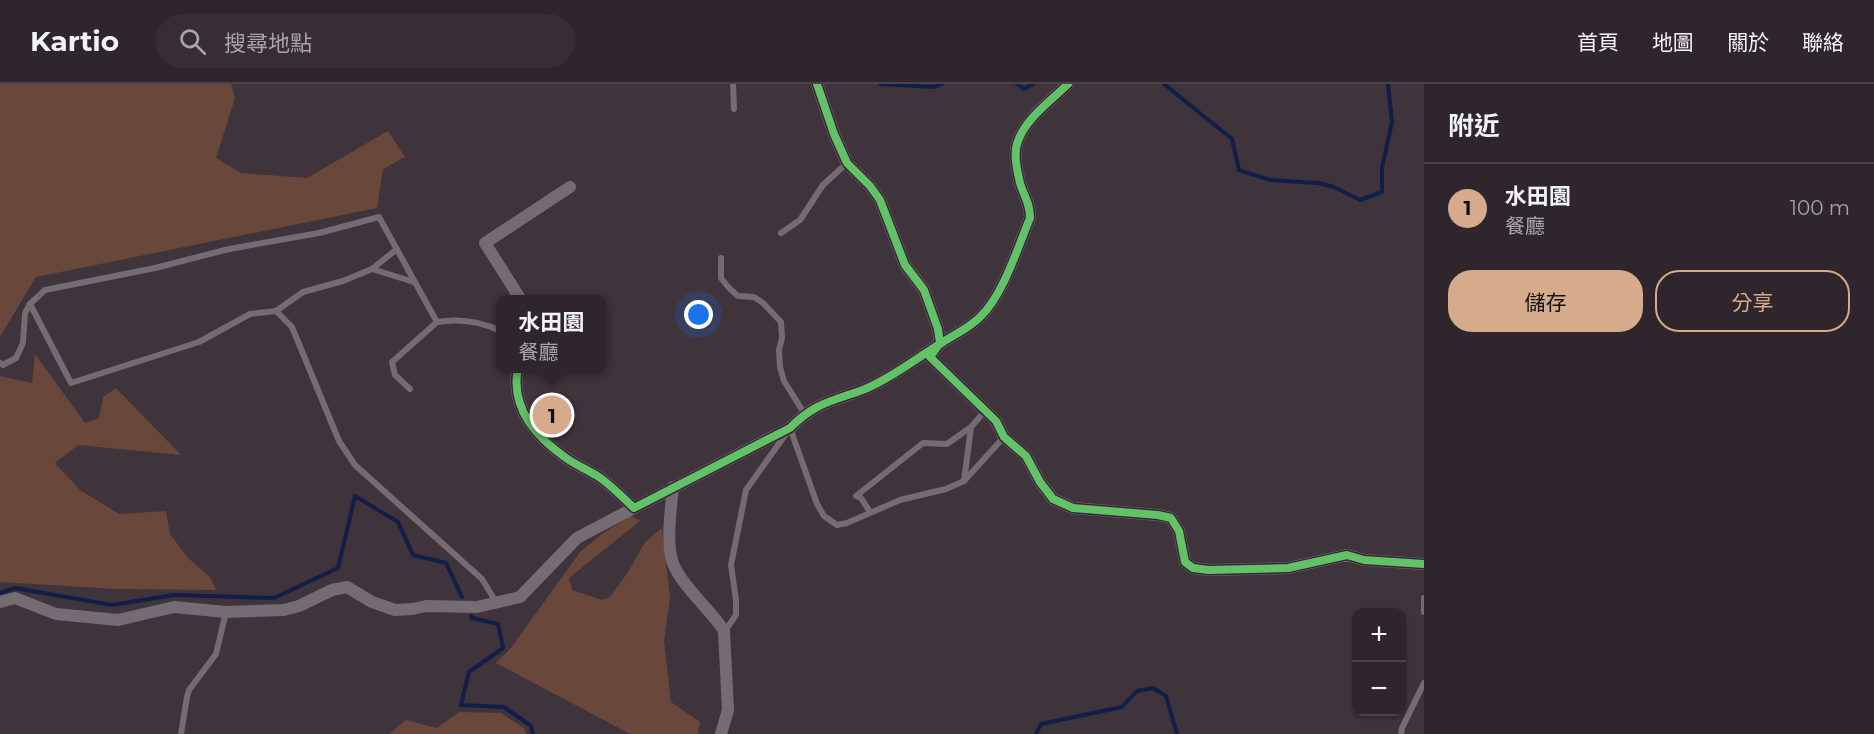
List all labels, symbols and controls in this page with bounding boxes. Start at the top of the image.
search box [155,14,575,68]
text: Kartio [30,24,119,58]
icon: search [176,25,209,58]
text: 搜尋地點 [224,30,312,57]
text: 首頁 [1577,30,1619,55]
text: 地圖 [1652,30,1694,55]
text: 關於 [1727,30,1769,55]
text: 聯絡 [1802,30,1844,55]
text: 附近 [1448,110,1500,142]
text: 水田園 [1505,183,1571,210]
text: 1 [1464,196,1471,220]
text: 100 m [1790,196,1850,220]
text: 餐廳 [1505,214,1545,238]
button: 儲存 [1448,270,1643,332]
button: 分享 [1655,270,1850,332]
popup [496,295,607,373]
your location [684,300,713,329]
text: 水田園 [518,309,585,336]
text: 餐廳 [518,340,558,364]
pin: 1 [532,392,572,438]
map controls [1352,608,1406,716]
button: + [1352,608,1406,662]
button: − [1352,662,1406,716]

